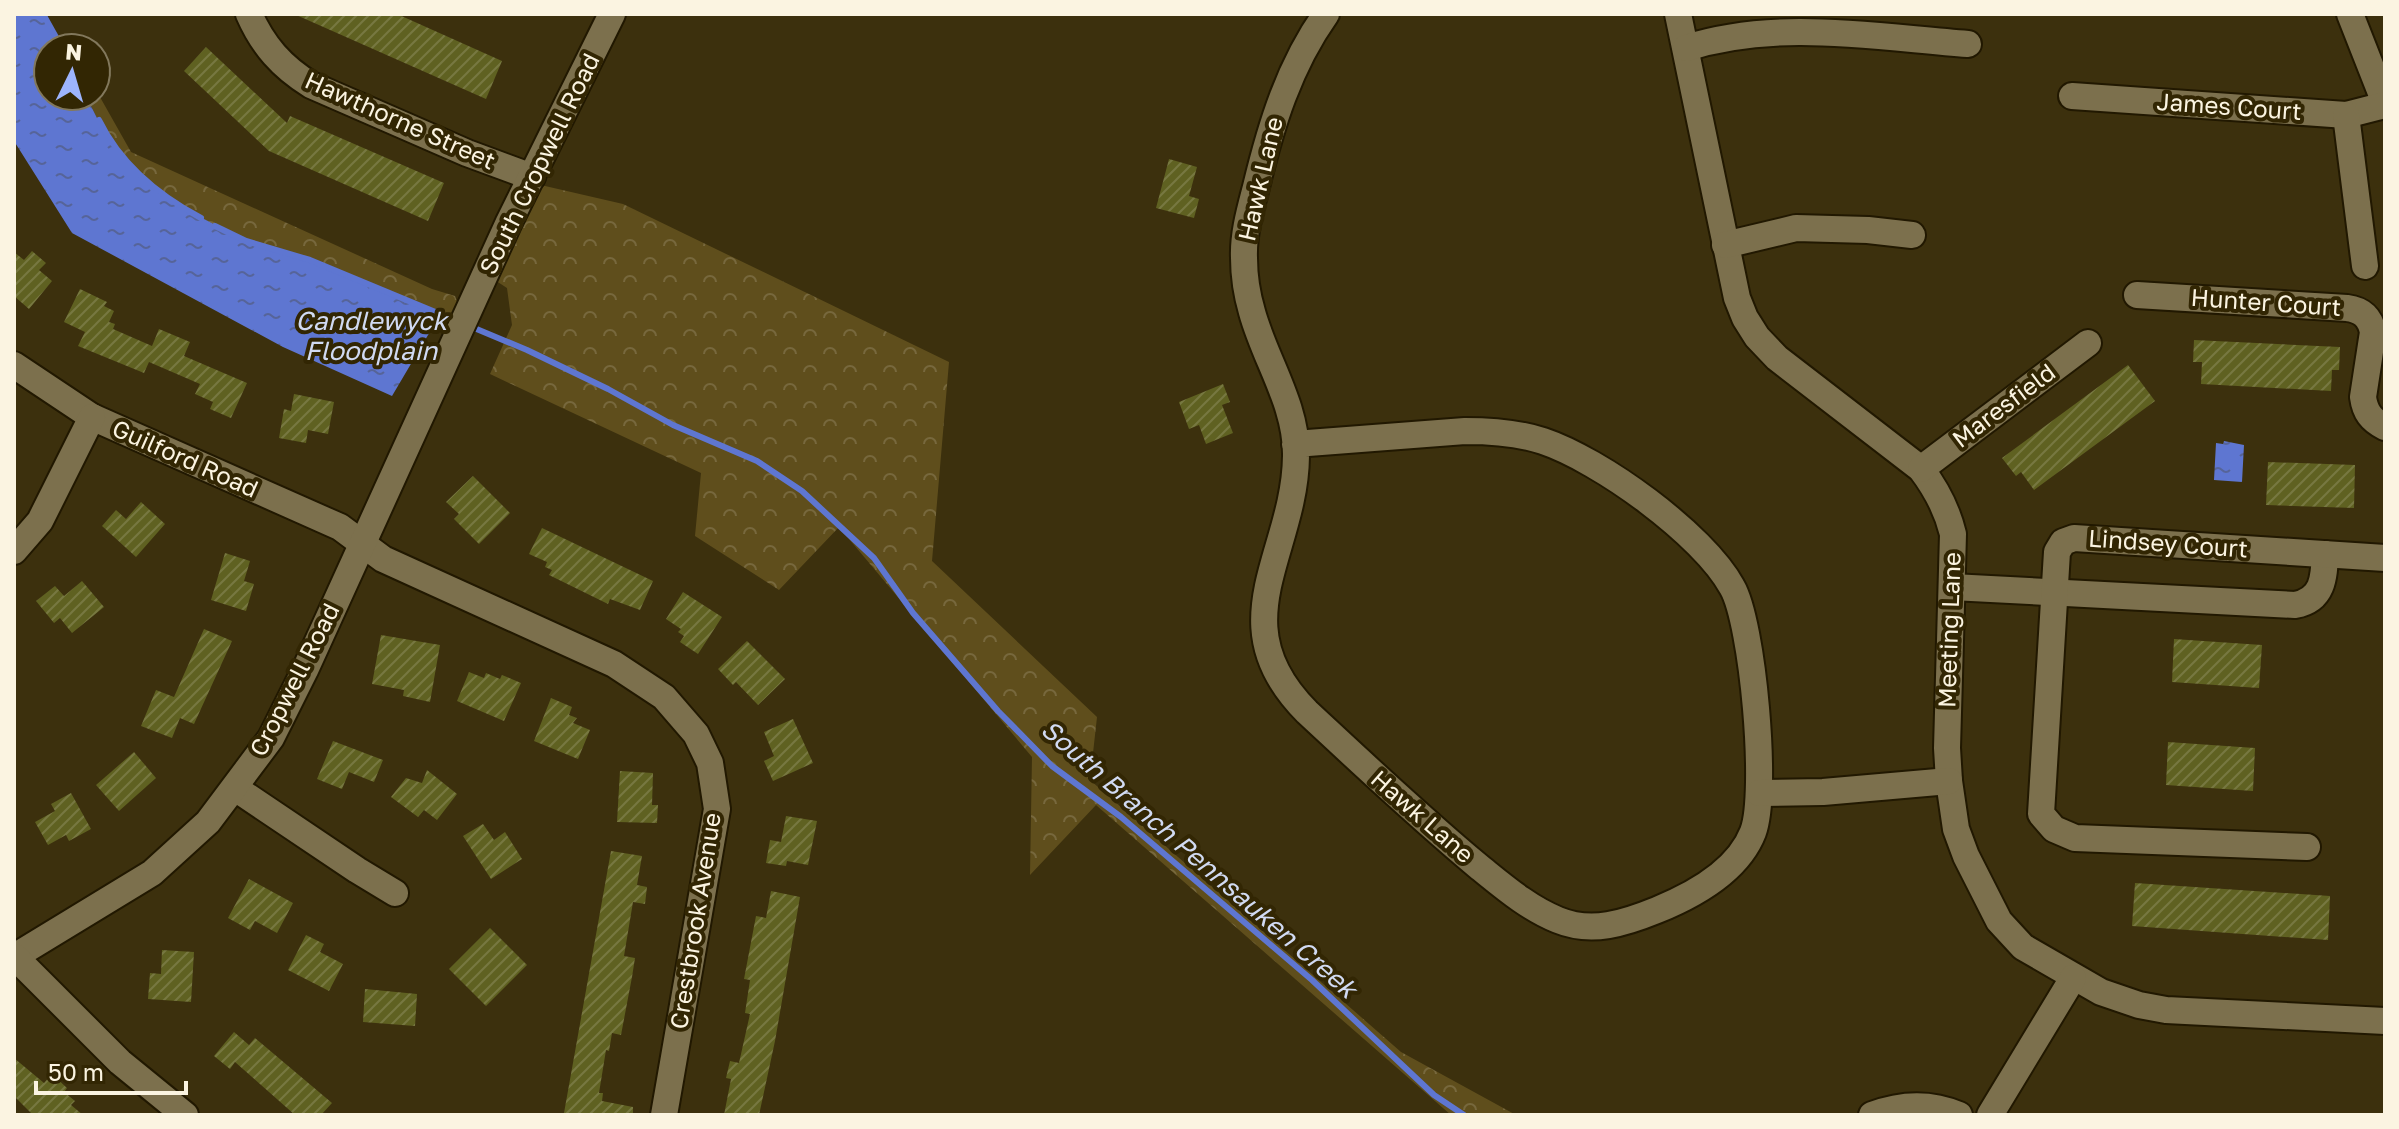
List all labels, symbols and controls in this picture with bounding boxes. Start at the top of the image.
north arrow [32,32,112,112]
text: N [64,37,83,66]
street label: South Cropwell Road [473,48,605,279]
street label: Hawthorne Street [301,65,500,175]
street label: James Court [2156,86,2303,125]
street label: Hawk Lane [1231,114,1288,244]
street label: Hunter Court [2190,282,2342,321]
water label: Candlewyck Floodplain [295,305,449,366]
street label: Maresfield [1946,357,2060,453]
street label: Guilford Road [108,413,263,503]
street label: Lindsey Court [2087,522,2249,563]
street label: Meeting Lane [1931,551,1966,709]
street label: Cropwell Road [243,598,345,761]
water label: South Branch Pennsauken Creek [1035,713,1365,1006]
street label: Hawk Lane [1366,763,1480,868]
street label: Crestbrook Avenue [663,811,726,1031]
scale bar [36,1045,186,1095]
text: 50 m [48,1057,104,1086]

